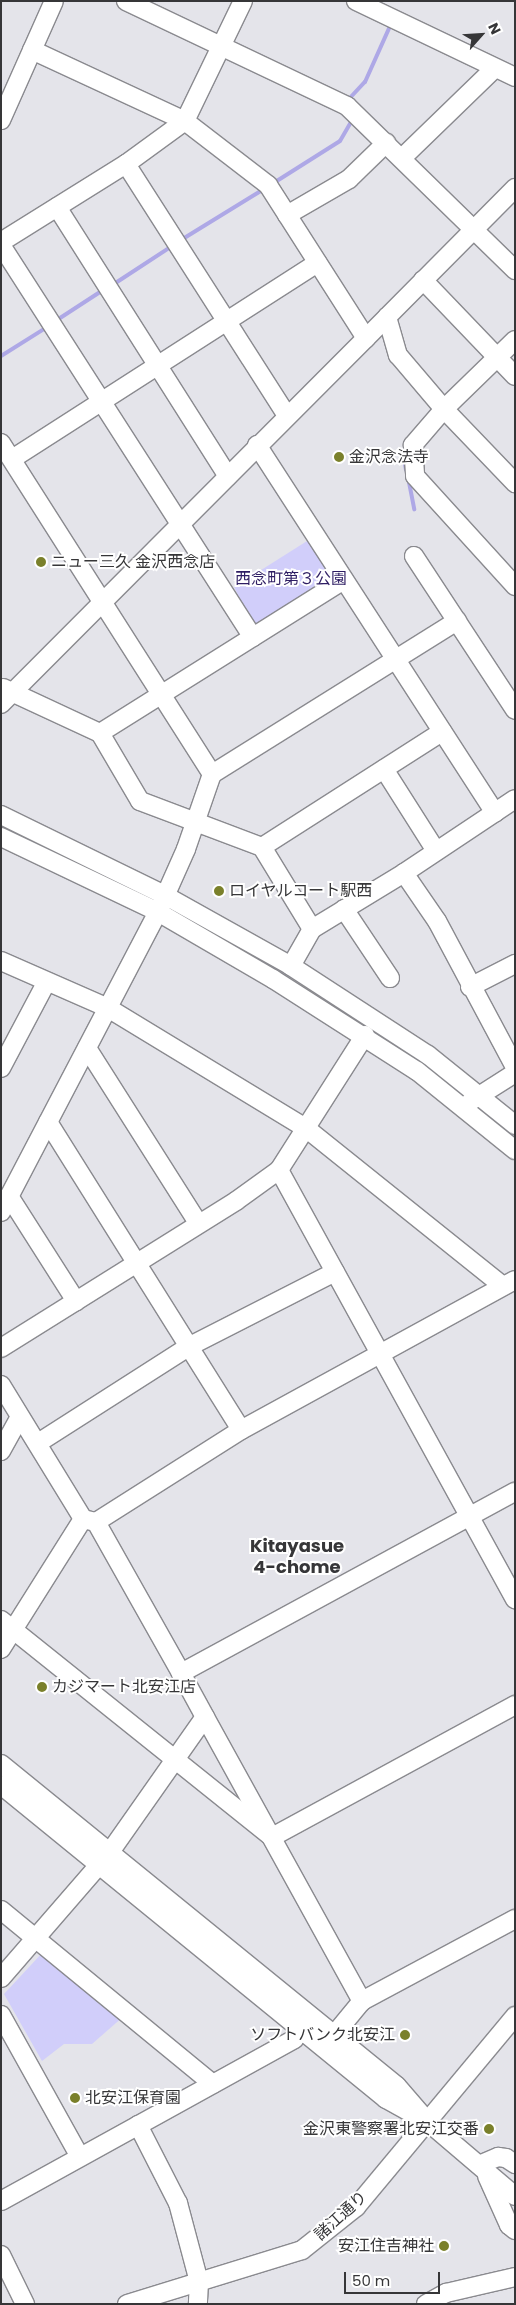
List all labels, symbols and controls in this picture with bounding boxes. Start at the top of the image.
north arrow [456,10,506,60]
text: N [483,19,506,38]
place label: 金沢念法寺 [349,447,429,467]
marker: 金沢念法寺 [333,451,345,463]
place label: ニュー三久 金沢西念店 [51,552,215,572]
marker: ニュー三久 金沢西念店 [35,556,47,568]
park label: 西念町第３公園 [235,569,347,589]
place label: ロイヤルコート駅西 [229,881,373,901]
marker: ロイヤルコート駅西 [213,885,225,897]
district label: Kitayasue 4-chome [250,1536,344,1578]
place label: カジマート北安江店 [52,1677,196,1697]
marker: カジマート北安江店 [36,1681,48,1693]
place label: ソフトバンク北安江 [251,2025,395,2045]
marker: ソフトバンク北安江 [399,2029,411,2041]
place label: 北安江保育園 [85,2088,181,2108]
marker: 北安江保育園 [69,2092,81,2104]
place label: 金沢東警察署北安江交番 [303,2119,479,2139]
marker: 金沢東警察署北安江交番 [483,2123,495,2135]
street label: 諸江通り [311,2187,371,2245]
place label: 安江住吉神社 [338,2236,434,2256]
marker: 安江住吉神社 [438,2240,450,2252]
scale bar [346,2262,442,2294]
text: 50 m [352,2270,390,2291]

